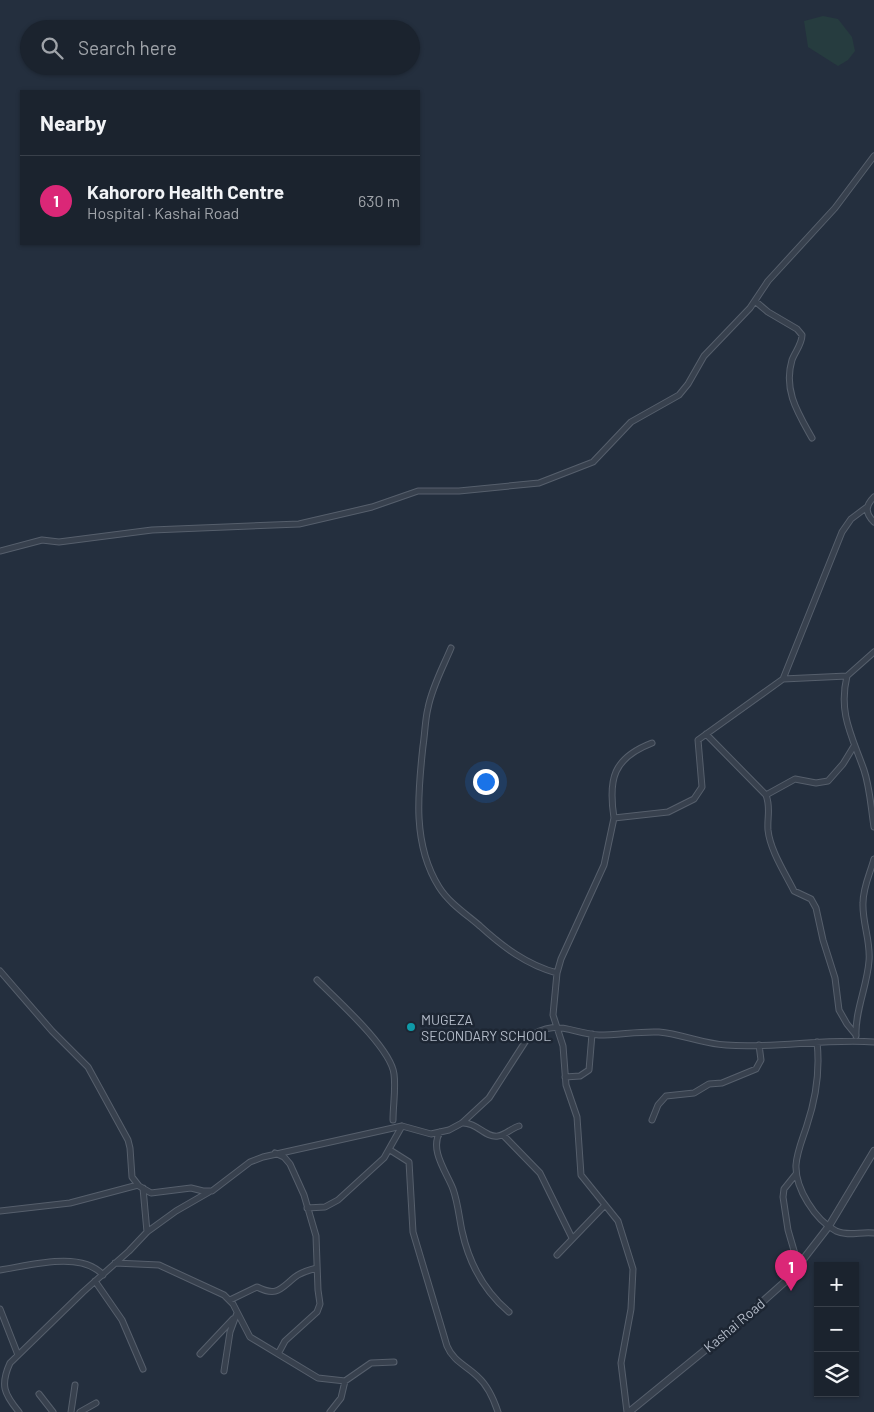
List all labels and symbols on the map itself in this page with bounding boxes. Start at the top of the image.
your location [473,769,499,795]
place label: MUGEZA SECONDARY SCHOOL [421,1011,551,1044]
marker: MUGEZA SECONDARY SCHOOL [405,1021,417,1033]
pin: 1 [775,1250,807,1291]
street label: Kashai Road [700,1295,768,1355]

